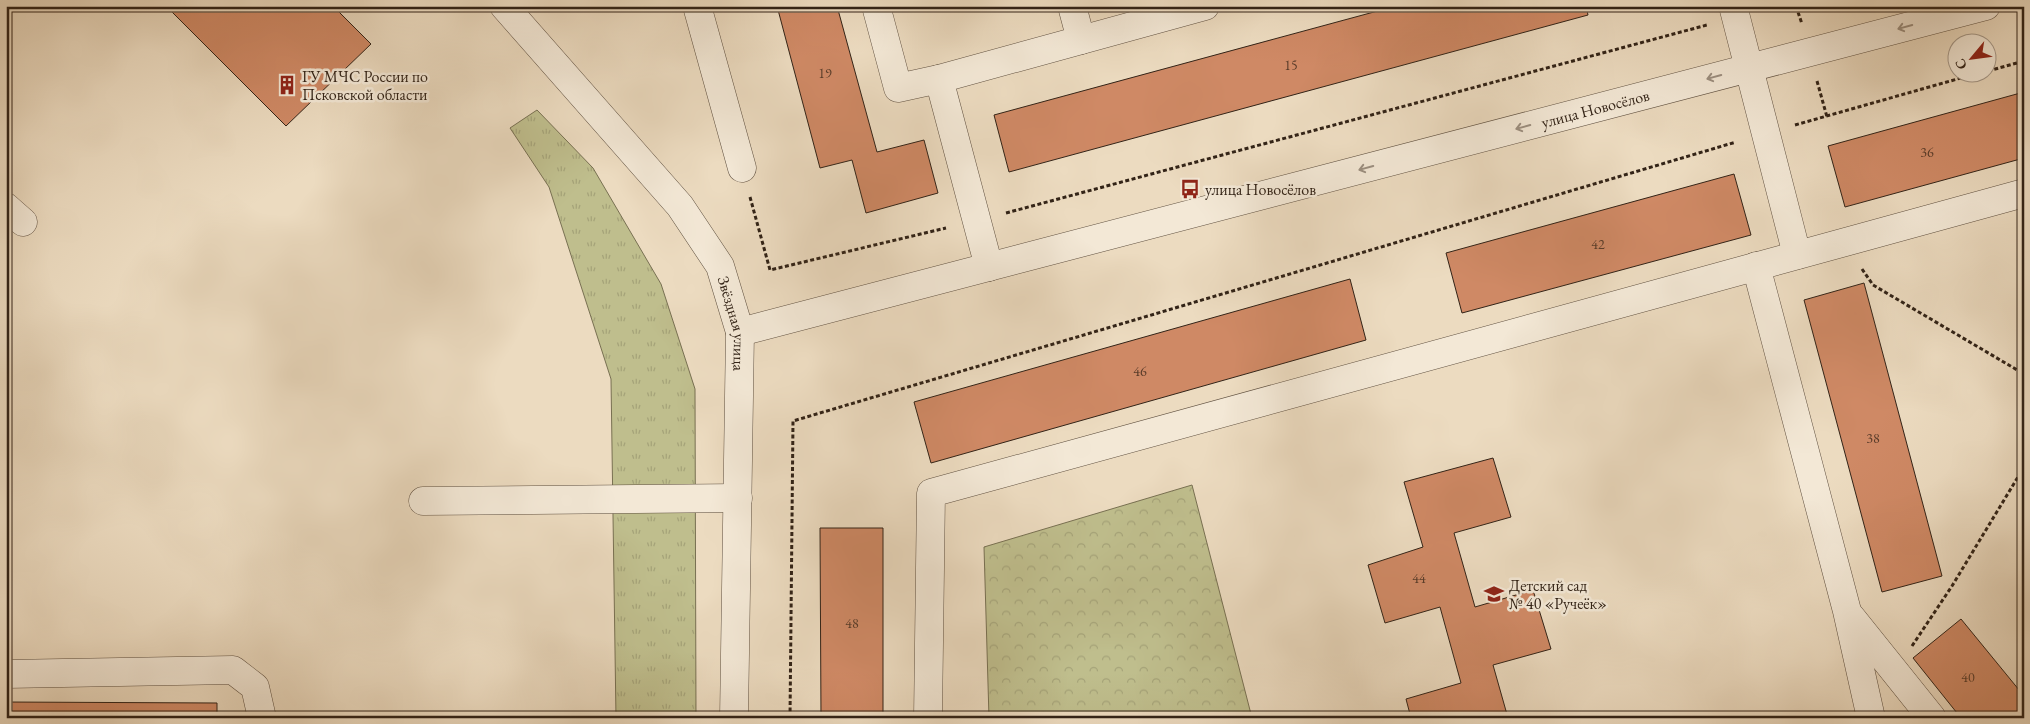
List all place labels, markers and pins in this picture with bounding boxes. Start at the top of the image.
place label: ГУ МЧС России по Псковской области [302,66,428,105]
building icon: ГУ МЧС России по Псковской области [276,74,298,96]
bus stop icon: улица Новосёлов [1179,178,1201,200]
place label: улица Новосёлов [1205,179,1316,200]
place label: Детский сад № 40 «Ручеёк» [1509,575,1607,614]
school or university icon: Детский сад № 40 «Ручеёк» [1483,583,1505,605]

